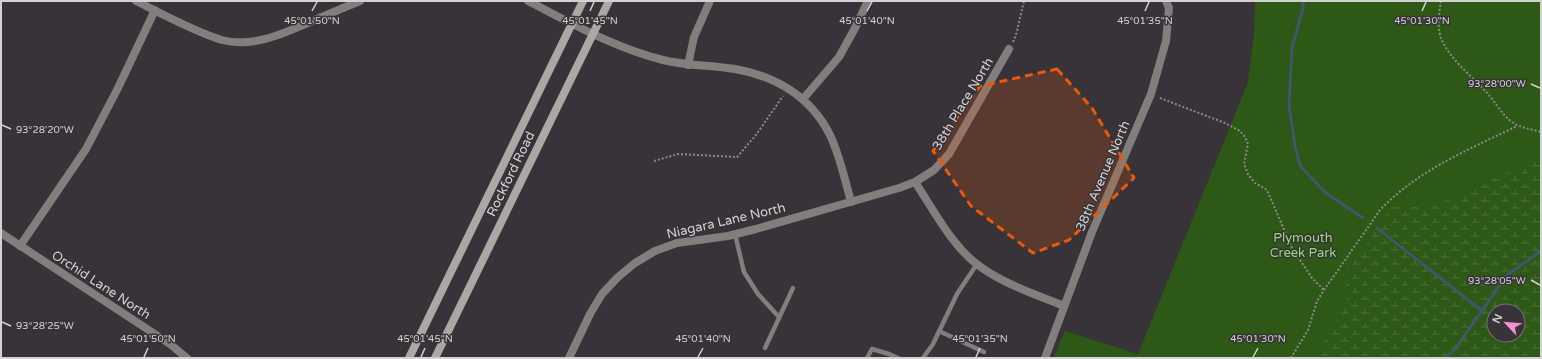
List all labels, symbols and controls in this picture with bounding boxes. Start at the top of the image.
text: 45°01'50"N [284,15,340,27]
text: 45°01'45"N [562,15,618,27]
text: 45°01'40"N [839,15,895,27]
text: 45°01'35"N [1117,15,1173,27]
text: 45°01'30"N [1394,15,1450,27]
street label: 38th Place North [929,55,997,153]
text: 93°28'00"W [1468,78,1526,90]
street label: 38th Avenue North [1072,118,1134,234]
text: 93°28'20"W [16,124,74,136]
street label: Rockford Road [483,129,539,219]
street label: Niagara Lane North [665,200,787,242]
park label: Plymouth Creek Park [1270,230,1336,261]
street label: Orchid Lane North [49,247,153,323]
text: 93°28'05"W [1468,275,1526,287]
north arrow [1486,303,1526,343]
text: N [1490,312,1505,326]
text: 93°28'25"W [16,320,74,332]
text: 45°01'50"N [120,333,176,345]
text: 45°01'45"N [397,333,453,345]
text: 45°01'40"N [675,333,731,345]
text: 45°01'35"N [952,333,1008,345]
text: 45°01'30"N [1230,333,1286,345]

